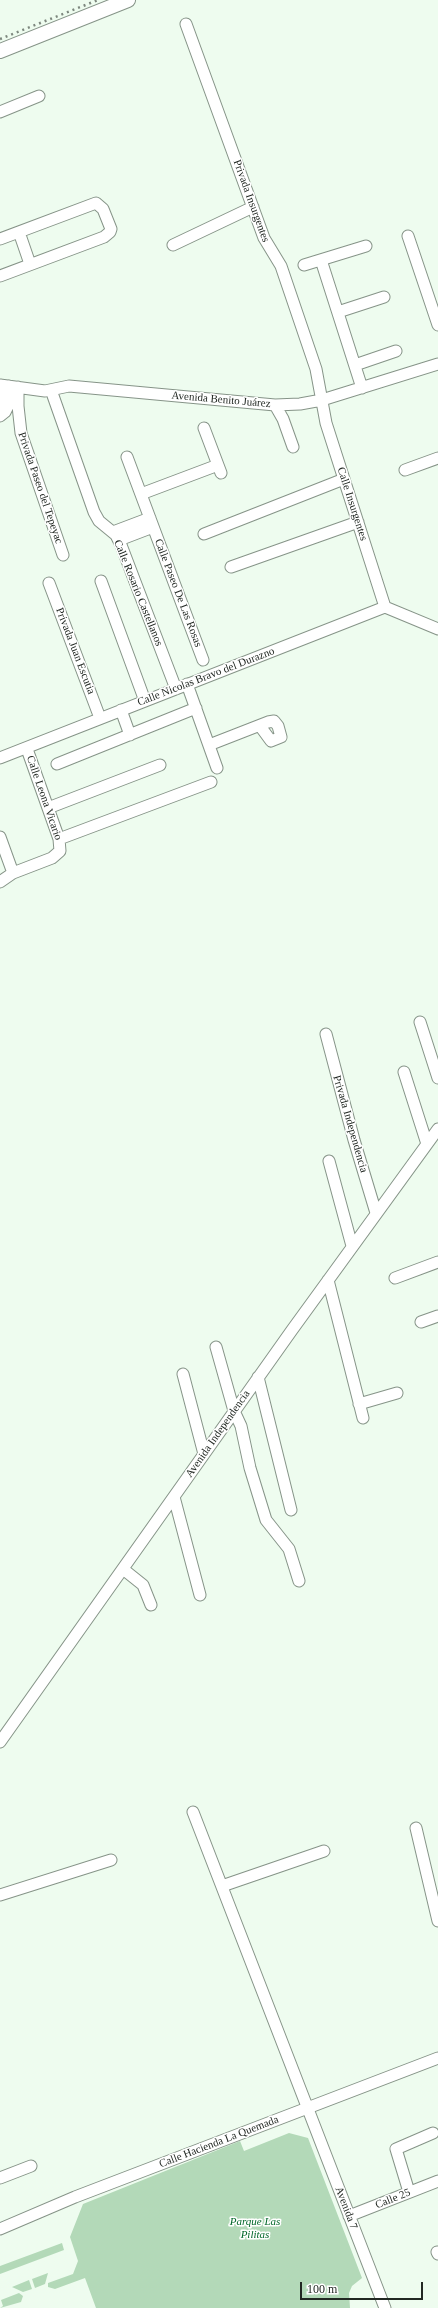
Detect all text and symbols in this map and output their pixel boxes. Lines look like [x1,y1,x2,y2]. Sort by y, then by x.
street label: Privada Insurgentes [230,158,272,244]
street label: Avenida Benito Juárez [171,389,271,411]
street label: Privada Paseo del Tepeyac [15,430,65,546]
street label: Calle Insurgentes [334,466,370,542]
street label: Calle Paseo De Las Rosas [151,537,205,649]
street label: Calle Rosario Castellanos [111,538,165,648]
street label: Privada Juan Escutia [52,606,98,696]
street label: Calle Nicolas Bravo del Durazno [135,645,277,709]
street label: Calle Leona Vicario [23,754,65,842]
street label: Privada Independencia [330,1074,370,1174]
street label: Avenida Independencia [183,1388,253,1480]
street label: Calle Hacienda La Quemada [157,2113,281,2171]
street label: Avenida 7 [332,2185,360,2231]
street label: Calle 25 [373,2186,413,2212]
park label: Parque Las Pilitas [230,2215,280,2241]
scale bar [302,2274,425,2300]
text: 100 m [307,2282,337,2296]

